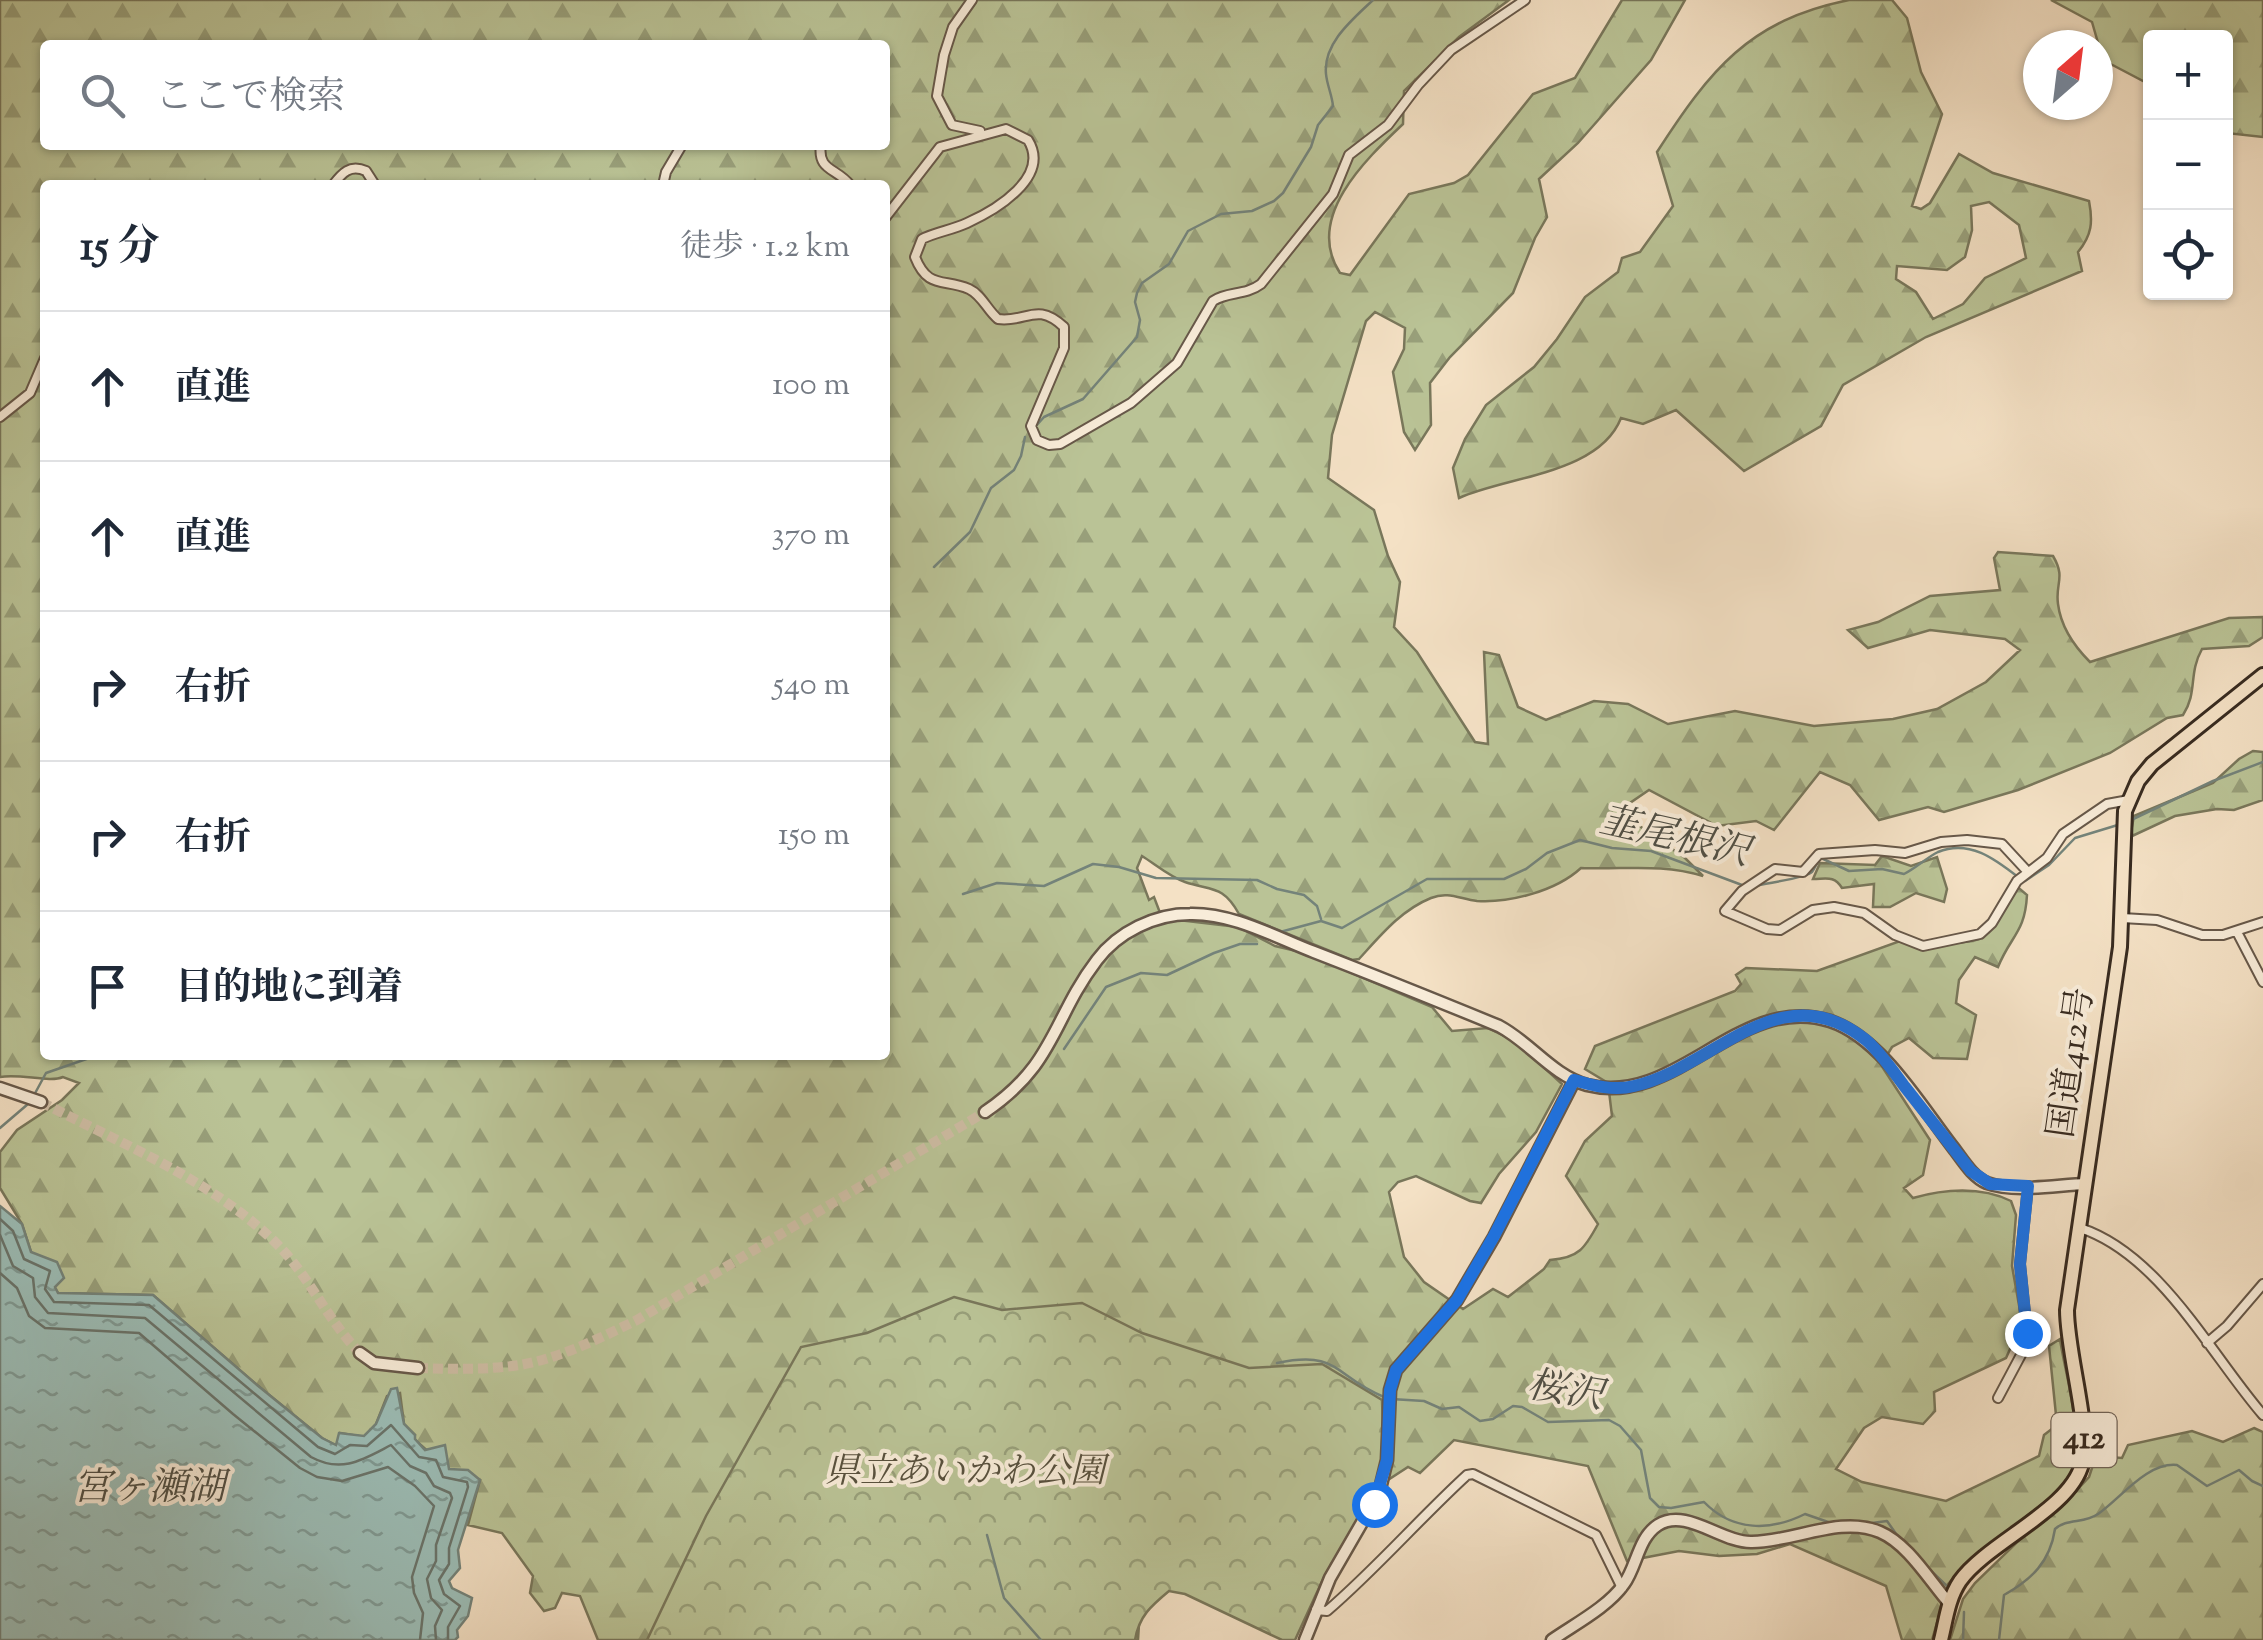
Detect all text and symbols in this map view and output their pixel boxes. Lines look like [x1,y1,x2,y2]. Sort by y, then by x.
north arrow [2023,30,2113,120]
map controls [2143,30,2233,300]
button: + [2143,30,2233,120]
search box [40,40,890,150]
icon: search [75,68,130,123]
text: ここで検索 [155,72,345,126]
button: − [2143,120,2233,210]
button: locate [2143,210,2233,300]
text: 15 分 [80,219,160,279]
text: 徒歩 · 1.2 km [680,225,850,271]
icon: ahead [80,359,135,414]
text: 直進 [175,363,251,417]
text: 100 m [772,363,850,409]
icon: ahead [80,509,135,564]
text: 直進 [175,513,251,567]
text: 370 m [771,513,850,559]
icon: right [80,659,135,714]
text: 右折 [175,663,251,717]
text: 540 m [773,663,850,709]
water label: 韮尾根沢 [1594,796,1758,883]
icon: right [80,809,135,864]
text: 右折 [175,813,251,867]
text: 150 m [778,813,850,859]
icon: arrive [80,959,135,1014]
text: 目的地に到着 [175,963,403,1017]
street label: 国道412号 [2037,985,2109,1141]
route end [2005,1311,2051,1357]
water label: 桜沢 [1523,1360,1611,1426]
road number: 412 [2052,1413,2116,1467]
park label: 県立あいかわ公園 [825,1448,1110,1499]
water label: 宮ヶ瀬湖 [73,1463,231,1517]
route start [1352,1482,1398,1528]

